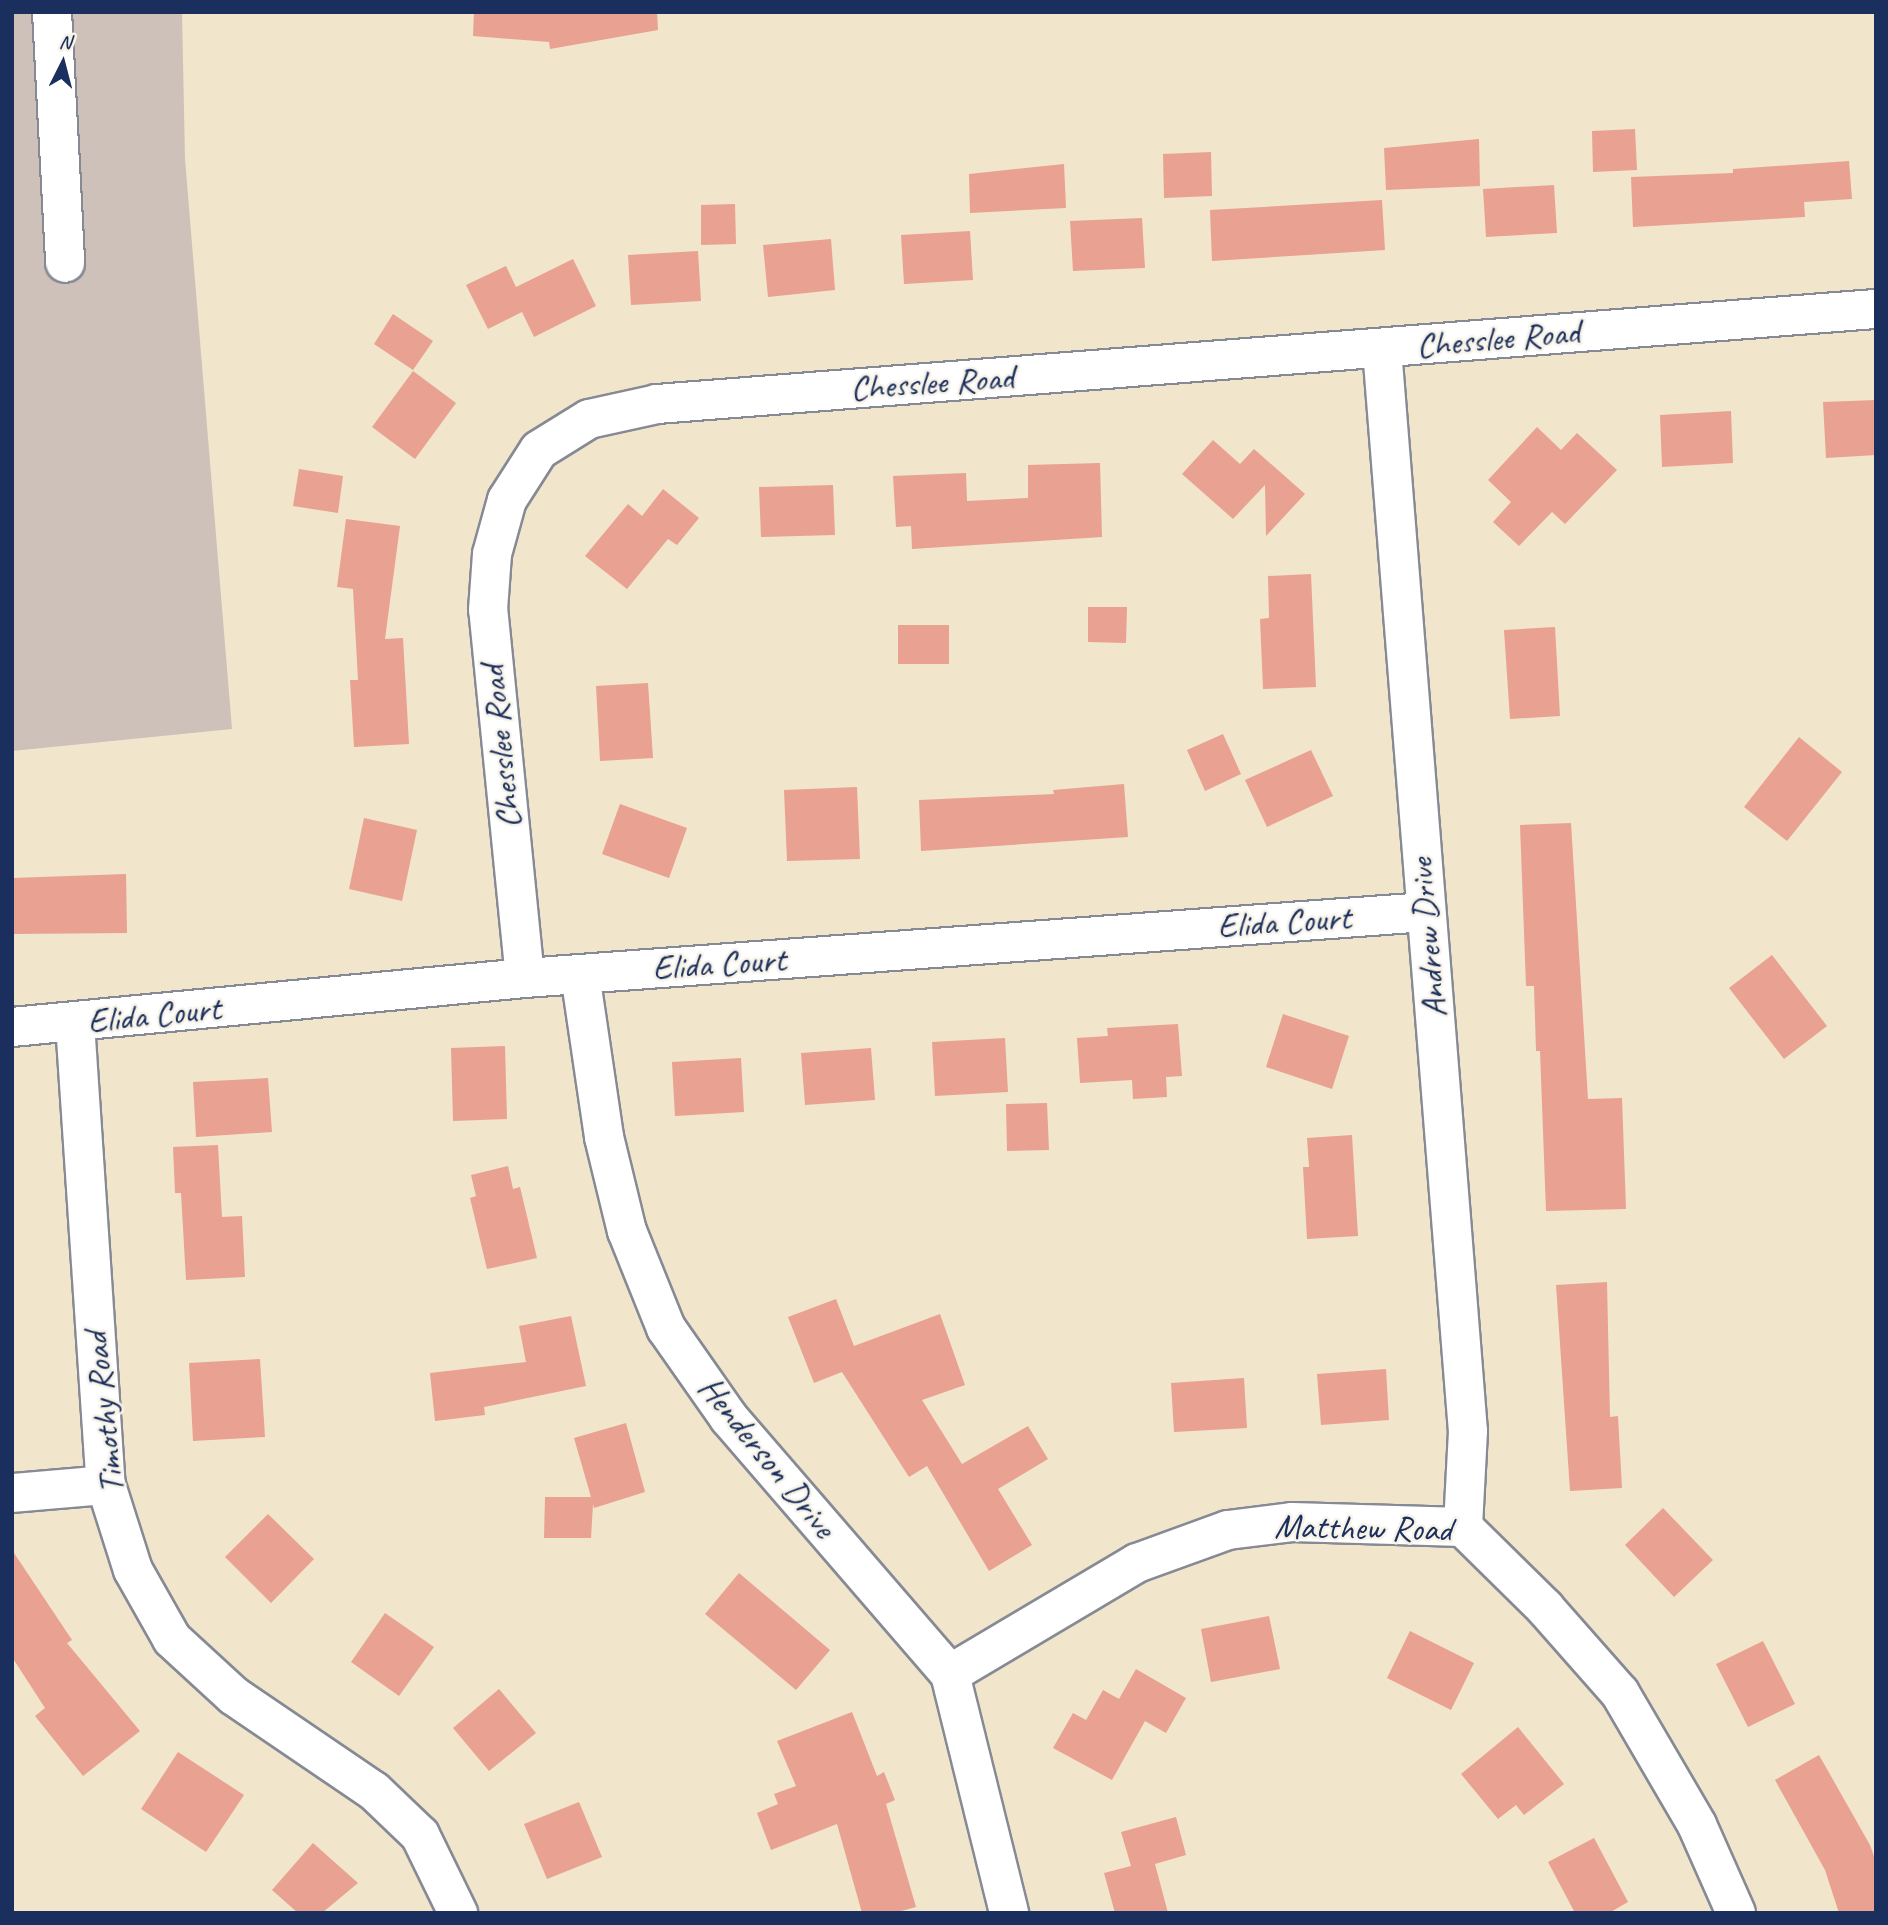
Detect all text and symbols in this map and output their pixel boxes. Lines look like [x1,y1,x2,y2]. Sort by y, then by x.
north arrow [28,28,98,98]
text: N [58,30,72,55]
street label: Chesslee Road [1415,311,1581,367]
street label: Chesslee Road [849,356,1015,410]
street label: Chesslee Road [472,663,530,831]
street label: Andrew Drive [1400,856,1456,1020]
street label: Elida Court [1216,896,1352,948]
street label: Elida Court [651,938,787,990]
street label: Elida Court [86,987,222,1043]
street label: Timothy Road [75,1331,133,1495]
street label: Henderson Drive [689,1368,845,1546]
street label: Matthew Road [1275,1505,1451,1551]

